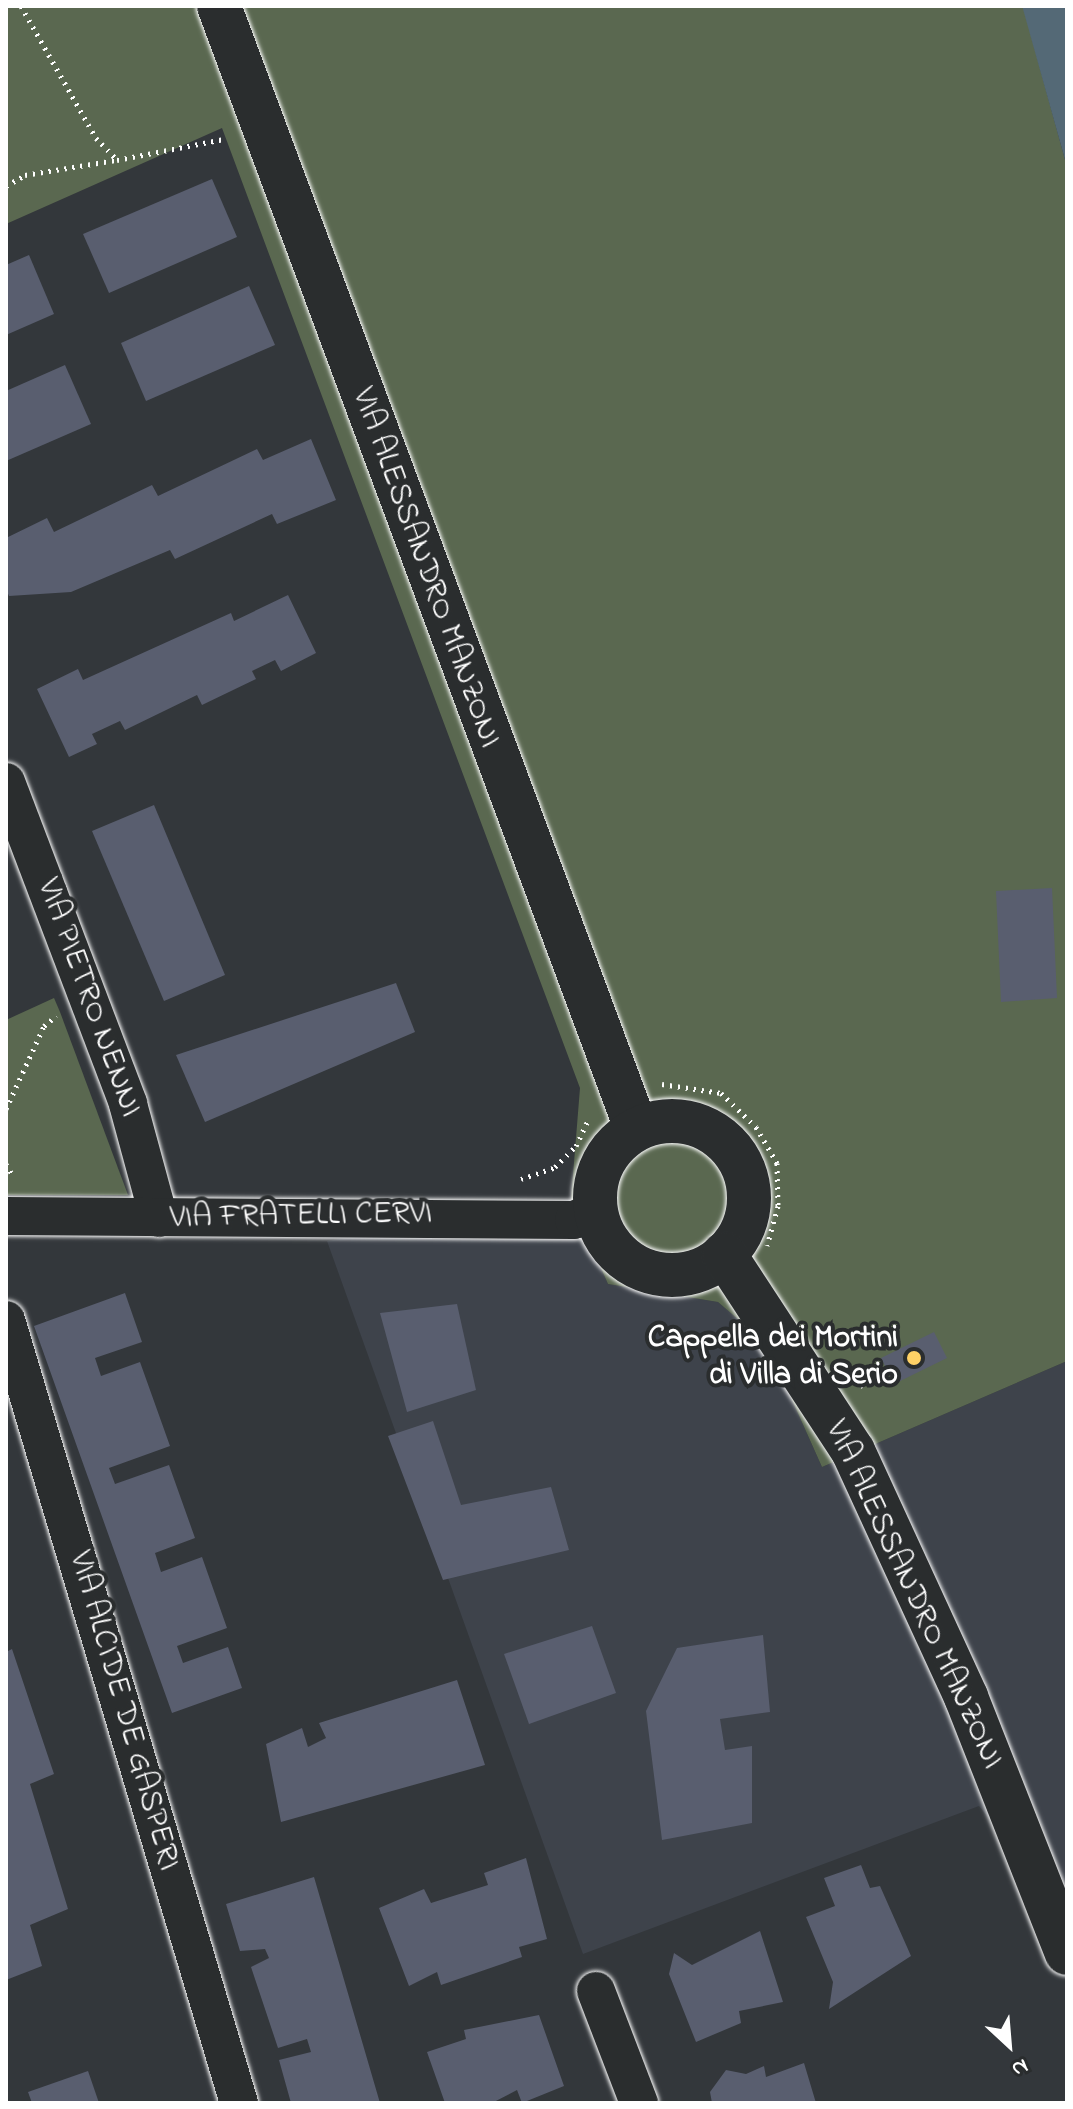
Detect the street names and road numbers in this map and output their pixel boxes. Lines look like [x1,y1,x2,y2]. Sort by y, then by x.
street label: VIA ALESSANDRO MANZONI [342,383,508,753]
street label: VIA PIETRO NENNI [27,874,149,1122]
street label: VIA FRATELLI CERVI [169,1196,433,1238]
street label: VIA ALESSANDRO MANZONI [815,1415,1011,1775]
street label: VIA ALCIDE DE GASPERI [59,1547,187,1875]

